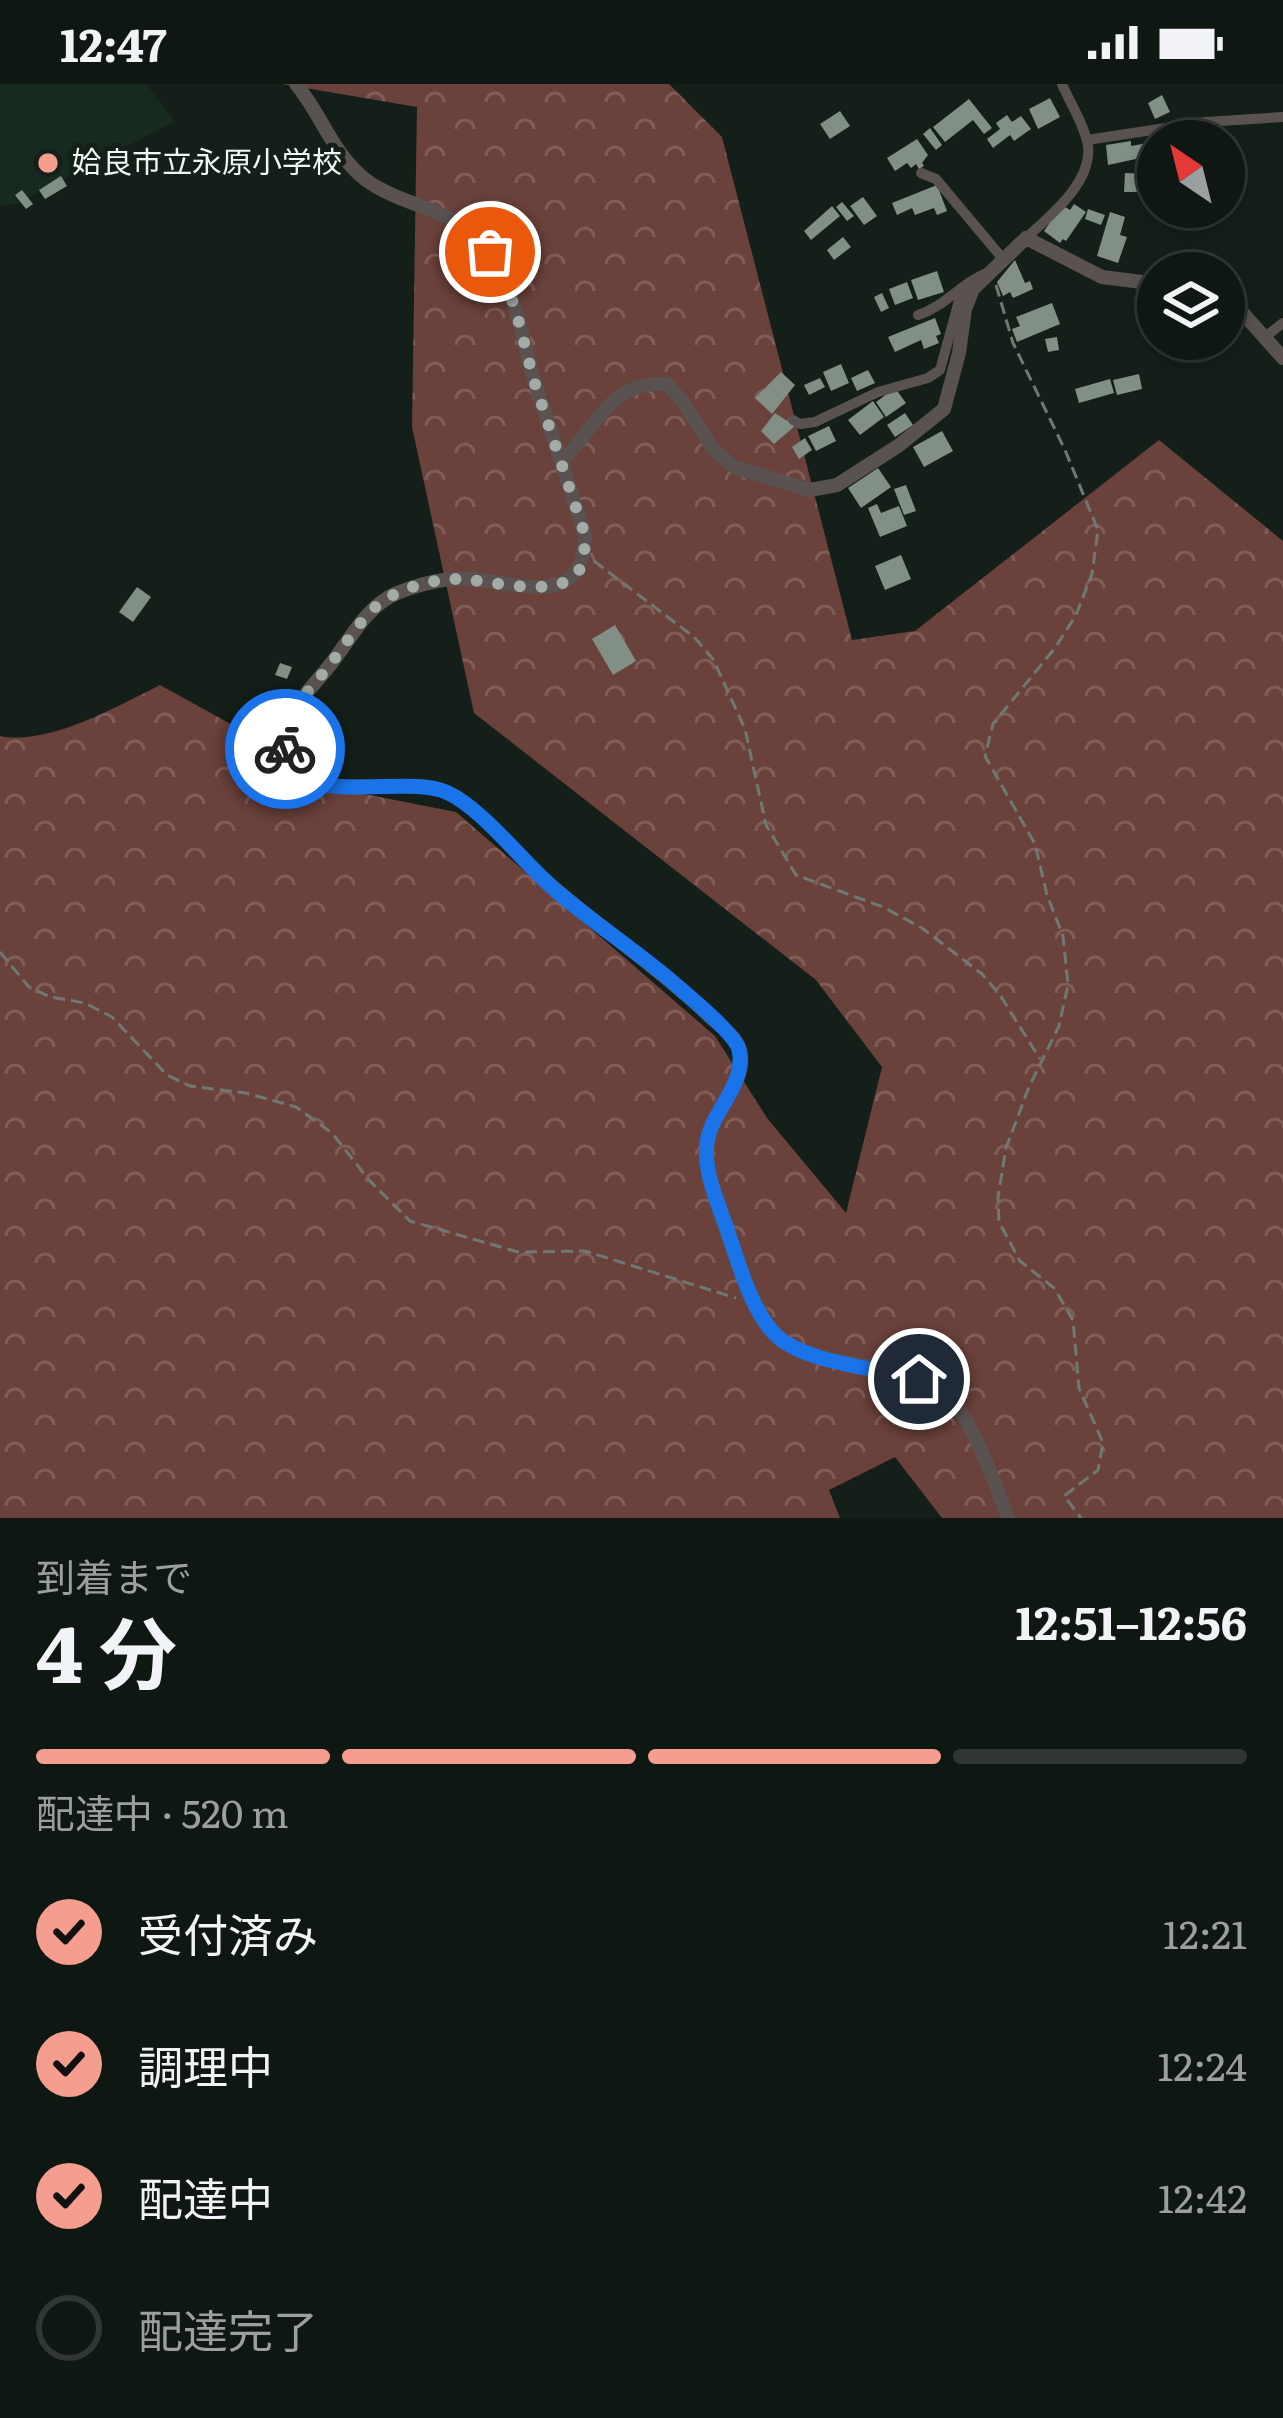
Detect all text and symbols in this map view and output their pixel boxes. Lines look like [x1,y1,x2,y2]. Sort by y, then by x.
text: 12:47 [60,9,167,76]
north arrow [1137,120,1245,228]
map controls [1137,120,1245,360]
place label: 姶良市立永原小学校 [72,138,342,182]
marker: 姶良市立永原小学校 [35,150,61,176]
pin [439,201,541,303]
icon: bag [457,219,523,285]
button: layers [1137,252,1245,360]
courier [225,689,345,809]
icon: bike [252,716,318,782]
pin [868,1328,970,1430]
icon: home [886,1346,952,1412]
text: 到着まで [36,1546,192,1604]
text: 12:51–12:56 [1015,1587,1247,1654]
text: 4 分 [36,1591,177,1707]
text: 配達中 · 520 m [36,1782,289,1840]
icon: check [36,1899,102,1965]
text: 受付済み [138,1899,318,1966]
text: 12:21 [1163,1903,1247,1961]
icon: check [36,2031,102,2097]
text: 調理中 [138,2031,273,2098]
text: 12:24 [1157,2035,1247,2093]
icon: check [36,2163,102,2229]
text: 配達中 [138,2163,273,2230]
text: 12:42 [1158,2167,1247,2225]
text: 配達完了 [138,2295,318,2362]

